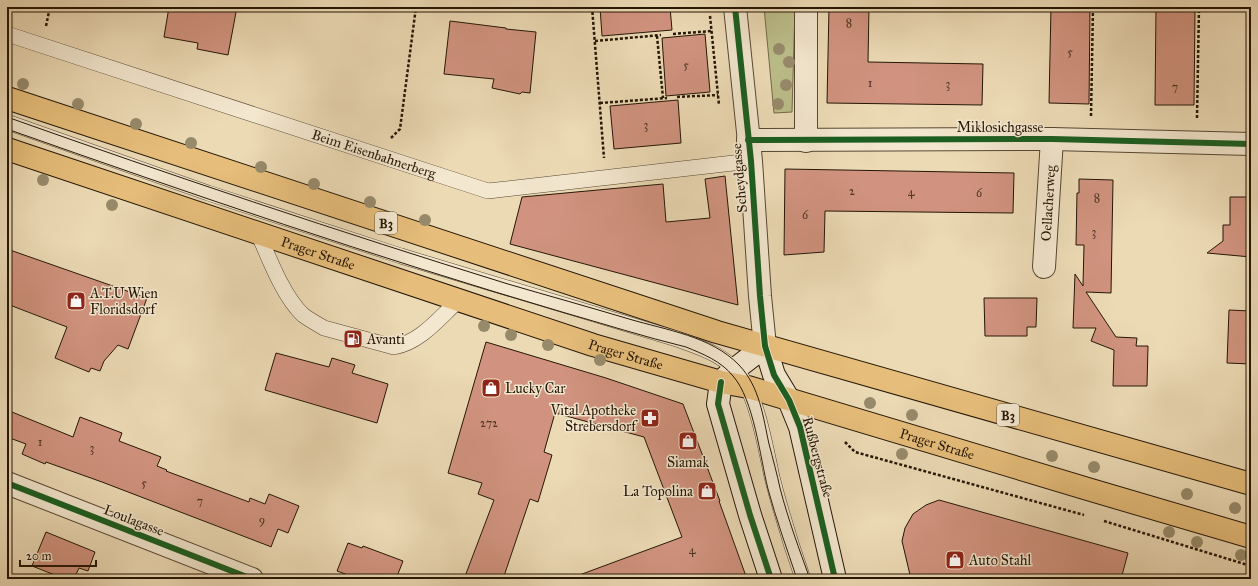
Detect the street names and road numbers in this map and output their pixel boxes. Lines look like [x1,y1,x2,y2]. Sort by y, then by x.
street label: Miklosichgasse [957,119,1044,136]
street label: Beim Eisenbahnerberg [309,126,439,183]
street label: Scheydgasse [728,142,751,213]
street label: Oellacherweg [1038,164,1059,242]
road number: B3 [375,212,397,234]
street label: Prager Straße [279,233,357,274]
street label: Prager Straße [586,336,665,374]
road number: B3 [997,404,1019,426]
street label: Rußbergstraße [799,415,837,500]
street label: Prager Straße [898,425,976,464]
street label: Loulagasse [101,501,166,540]

